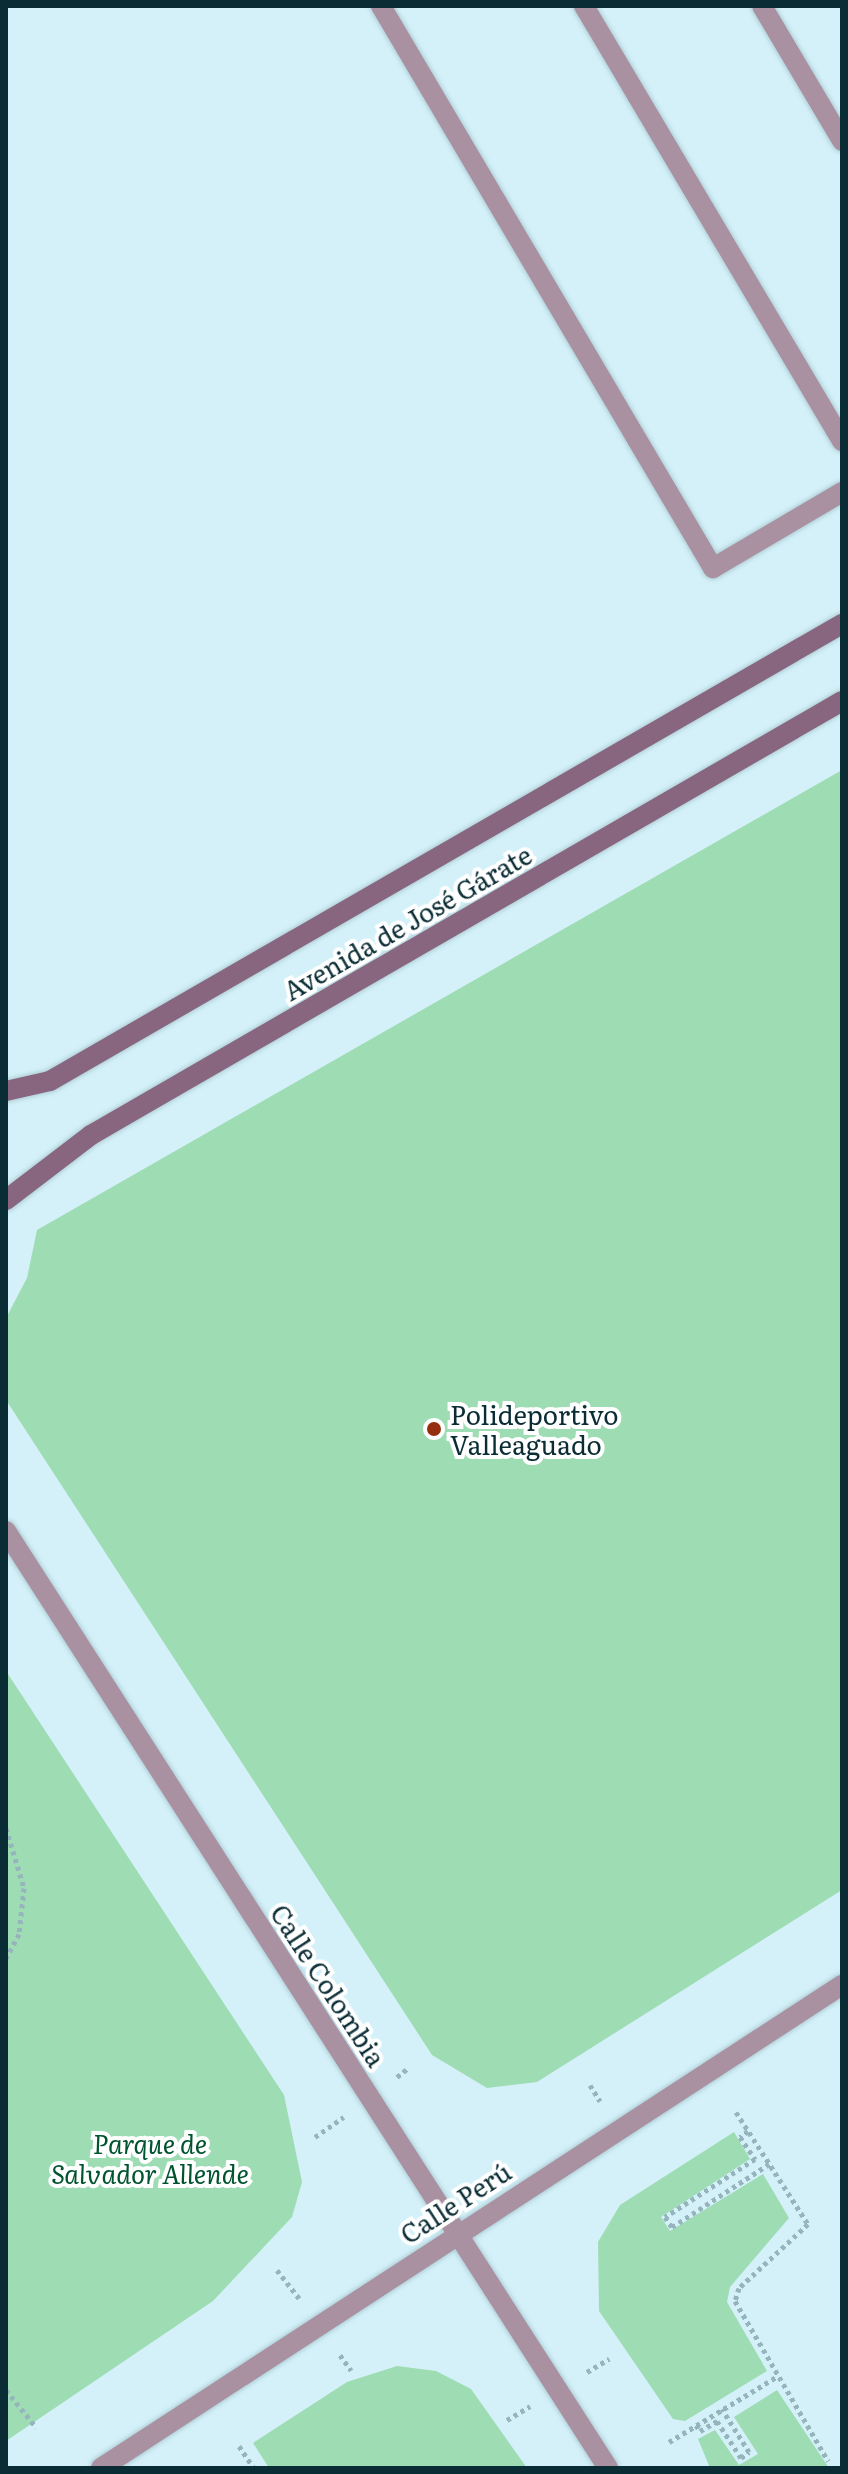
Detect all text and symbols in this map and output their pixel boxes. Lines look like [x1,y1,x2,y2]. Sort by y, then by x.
street label: Avenida de José Gárate [277,838,537,1006]
place label: Polideportivo Valleaguado [450,1398,618,1460]
marker: Polideportivo Valleaguado [425,1420,443,1438]
street label: Calle Colombia [265,1898,393,2072]
park label: Parque de Salvador Allende [51,2127,249,2188]
street label: Calle Perú [394,2155,516,2249]

